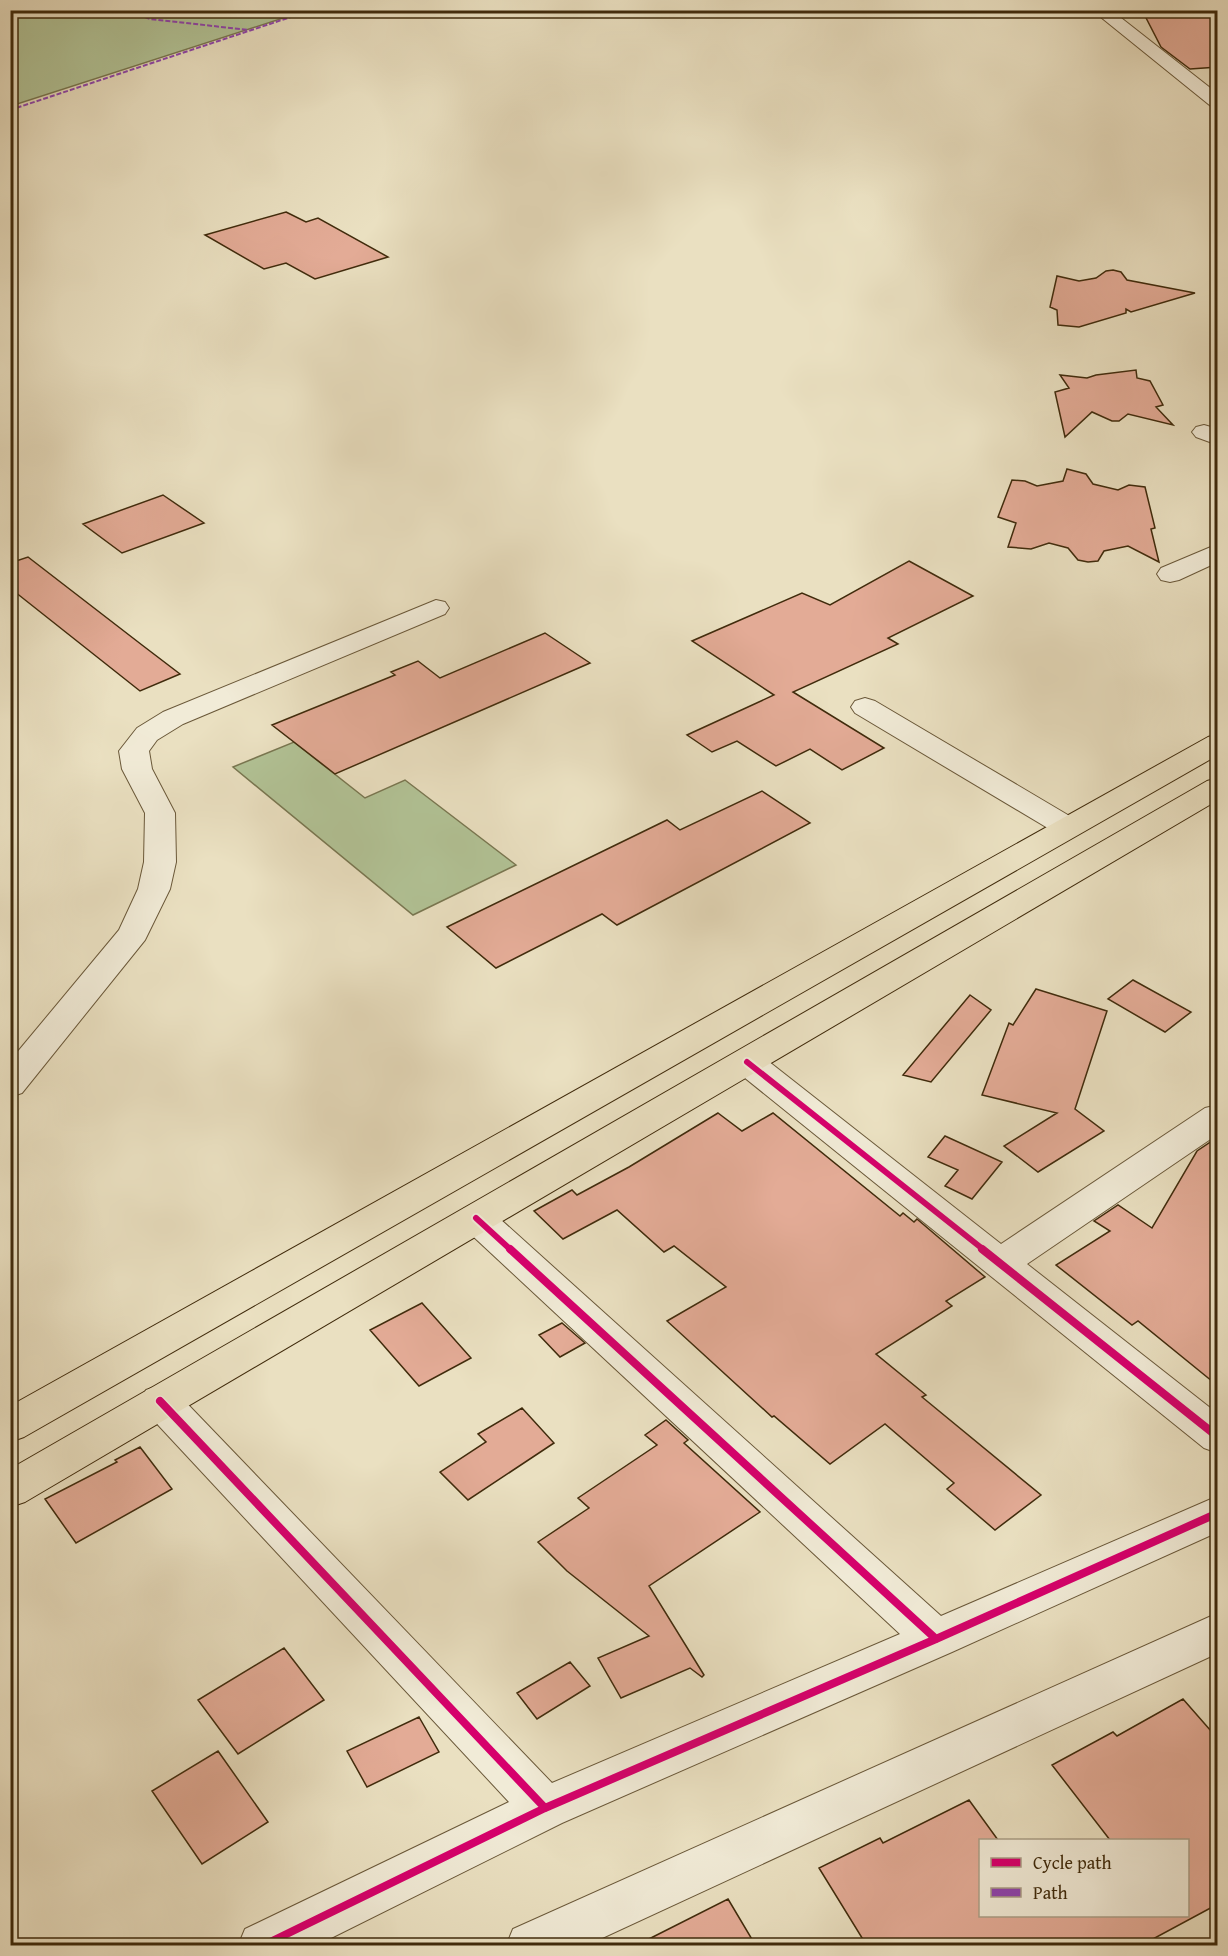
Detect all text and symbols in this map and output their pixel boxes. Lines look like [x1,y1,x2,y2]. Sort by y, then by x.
legend [979,1839,1189,1917]
text: Cycle path [1033,1849,1112,1876]
text: Path [1033,1879,1068,1906]

